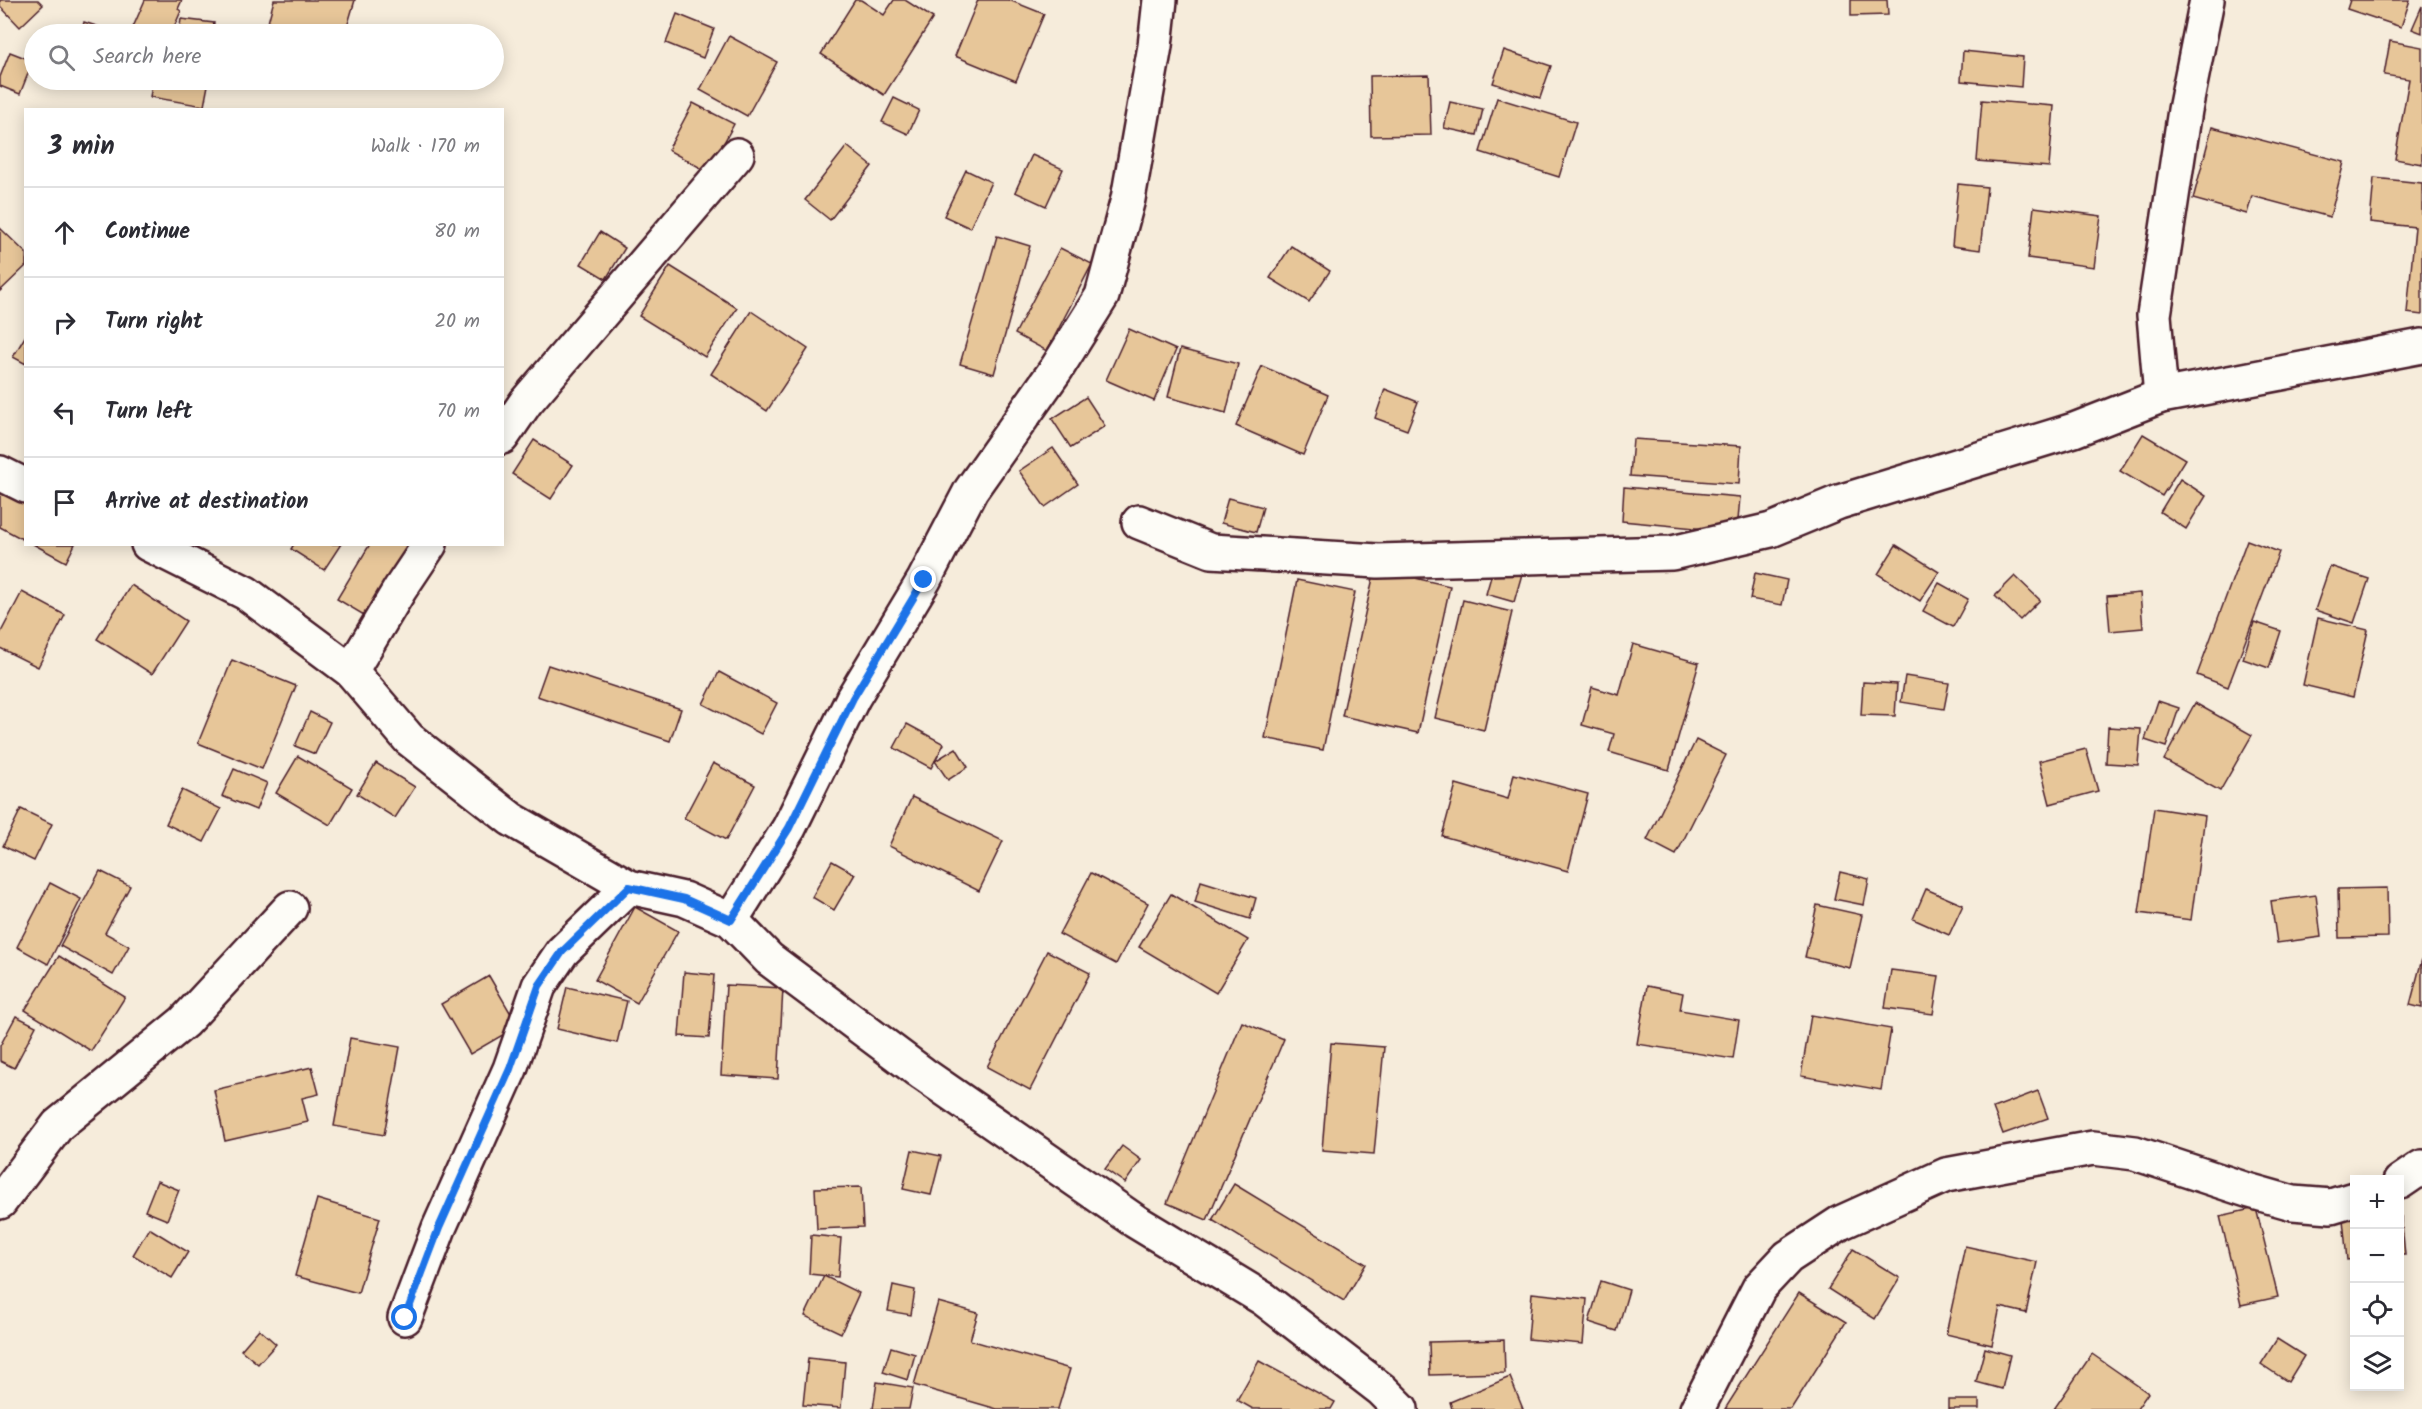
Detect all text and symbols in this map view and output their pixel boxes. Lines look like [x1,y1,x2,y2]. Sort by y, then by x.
search box [24,24,504,90]
text: Search here [93,40,201,75]
icon: search [45,41,78,74]
text: 3 min [48,126,115,168]
text: Walk · 170 m [370,131,480,163]
text: Continue [105,215,190,250]
icon: ahead [48,216,81,249]
text: 80 m [434,216,480,248]
text: Turn right [105,305,203,340]
icon: right [48,306,81,339]
text: 20 m [434,306,480,338]
text: Turn left [105,395,192,430]
icon: left [48,396,81,429]
text: 70 m [437,396,480,428]
text: Arrive at destination [105,485,308,520]
icon: arrive [48,486,81,519]
route end [910,566,936,592]
map controls [2350,1175,2404,1391]
button: + [2350,1175,2404,1229]
button: − [2350,1229,2404,1283]
button: locate [2350,1283,2404,1337]
route start [391,1304,417,1330]
button: layers [2350,1337,2404,1391]

